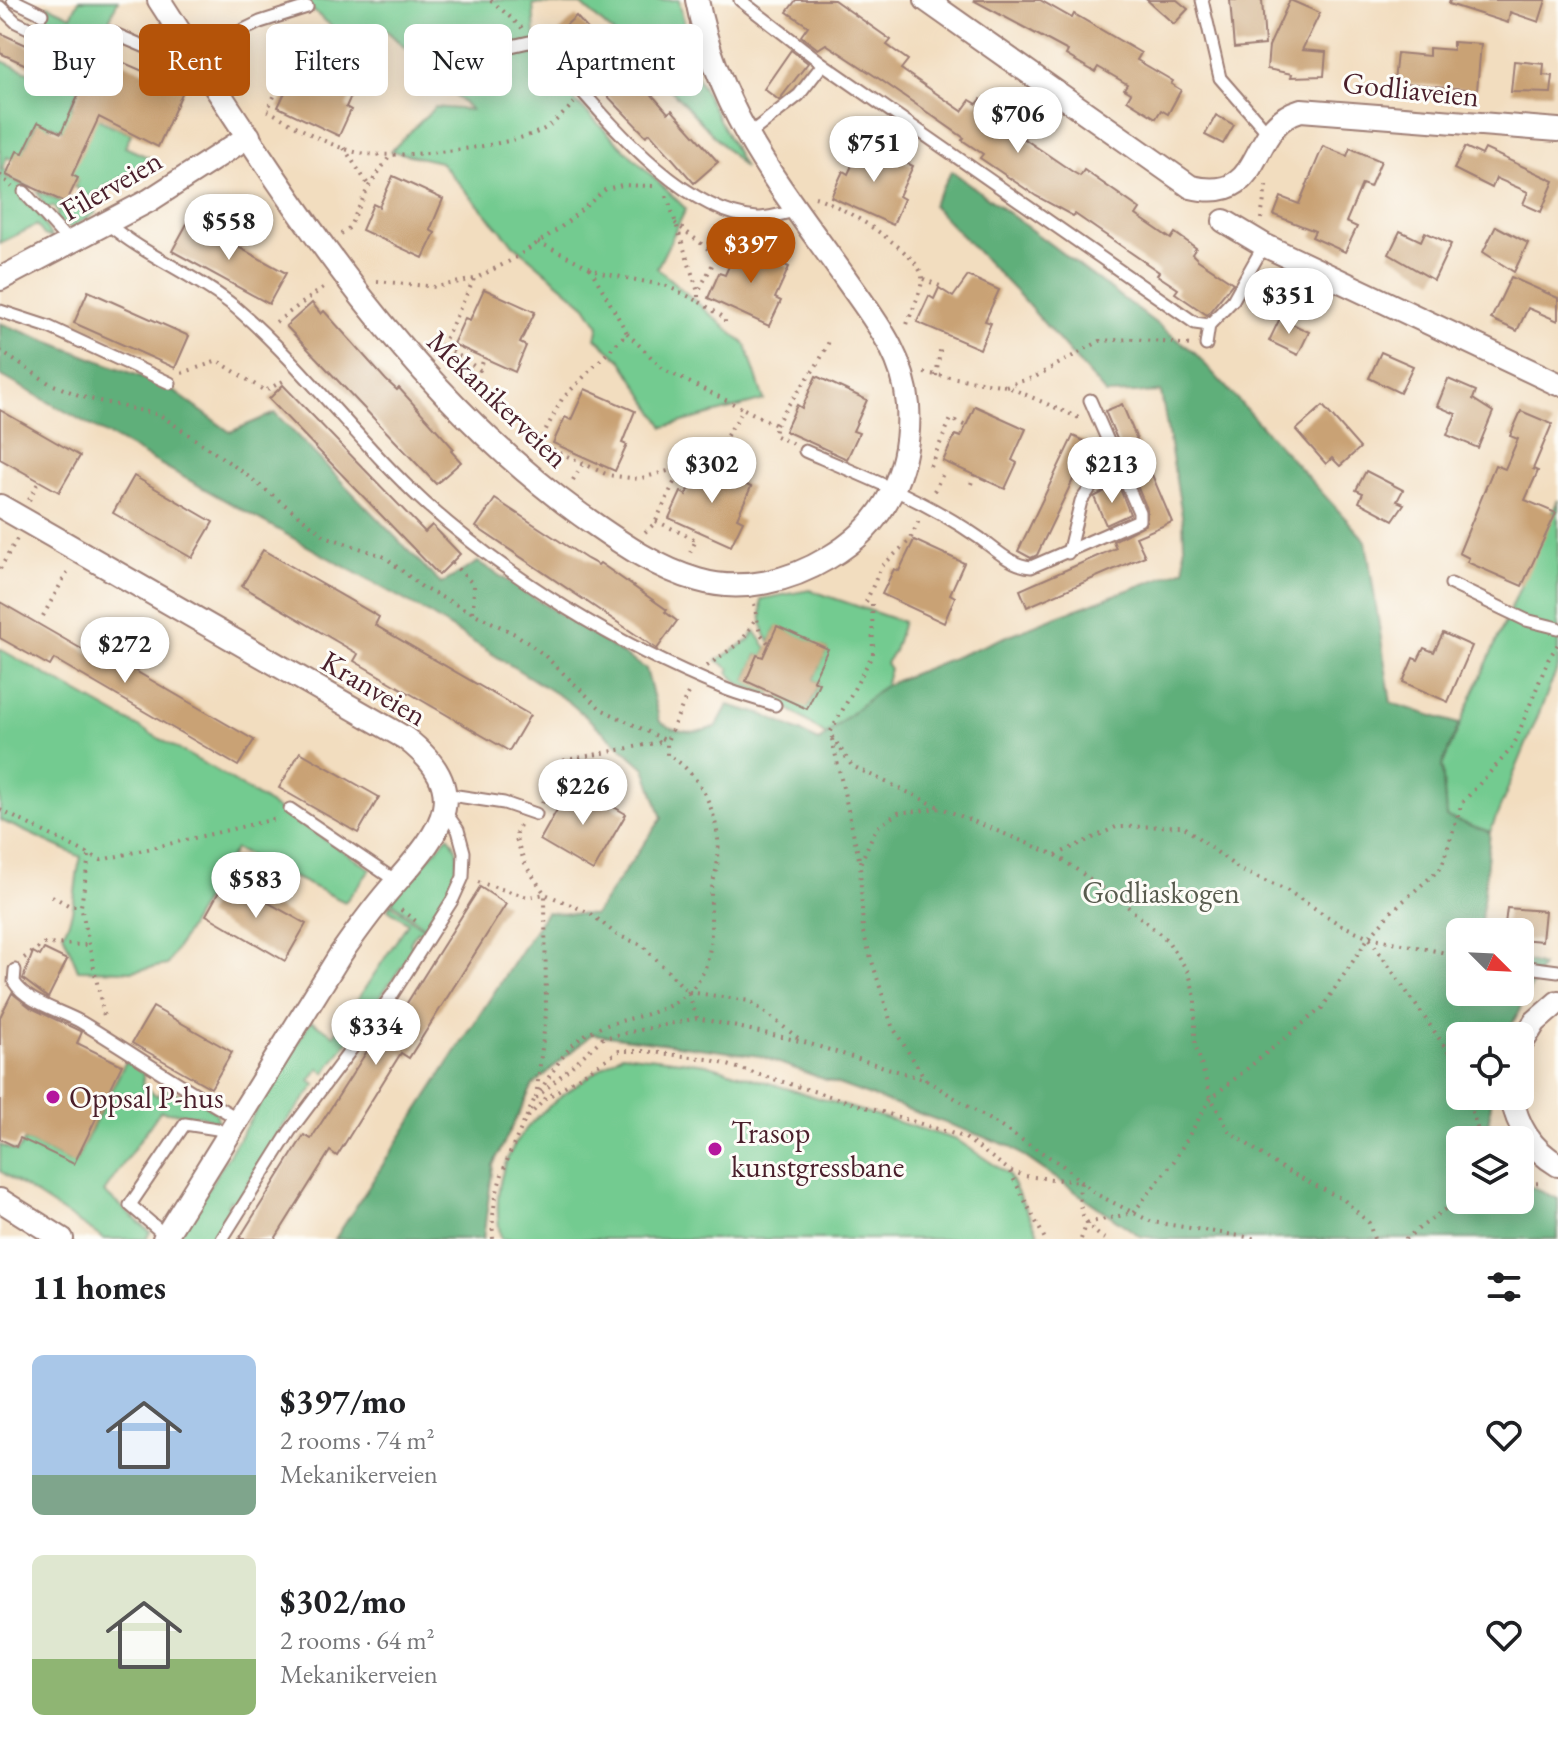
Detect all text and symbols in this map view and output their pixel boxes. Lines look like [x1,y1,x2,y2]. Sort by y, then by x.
chip: Buy [24,24,123,96]
chip: Rent [139,24,250,96]
chip: Filters [266,24,388,96]
chip: New [404,24,512,96]
chip: Apartment [528,24,703,96]
street label: Godliaveien [1341,62,1481,116]
pin: $706 [971,87,1065,155]
text: $706 [991,96,1045,130]
pin: $751 [827,116,921,184]
text: $751 [847,125,901,159]
street label: Filerveien [53,140,169,230]
pin: $558 [182,194,276,262]
text: $558 [202,203,256,237]
pin: $397 [704,217,798,285]
text: $397 [724,226,778,260]
pin: $351 [1242,268,1336,336]
text: $351 [1262,277,1316,311]
street label: Mekanikerveien [419,322,577,476]
pin: $302 [665,437,759,505]
pin: $213 [1065,437,1159,505]
text: $302 [685,446,739,480]
text: $213 [1085,446,1139,480]
pin: $272 [78,617,172,685]
text: $272 [98,626,152,660]
street label: Kranveien [314,641,434,735]
pin: $226 [536,759,630,827]
text: $226 [556,768,610,802]
pin: $583 [209,852,303,920]
text: $583 [229,861,283,895]
park label: Godliaskogen [1082,873,1240,912]
north arrow [1446,918,1534,1006]
map controls [1446,918,1534,1214]
pin: $334 [329,999,423,1067]
text: $334 [349,1008,403,1042]
button: locate [1446,1022,1534,1110]
place label: Oppsal P-hus [69,1078,224,1117]
marker: Oppsal P-hus [44,1088,62,1106]
place label: Trasop kunstgressbane [731,1113,904,1186]
button: layers [1446,1126,1534,1214]
marker: Trasop kunstgressbane [706,1140,724,1158]
text: 11 homes [32,1265,166,1309]
icon: filters [1482,1265,1526,1309]
text: $397/mo [280,1379,406,1423]
icon: home [96,1387,192,1483]
icon: heart [1482,1413,1526,1457]
text: 2 rooms · 74 m² [280,1423,435,1457]
text: Mekanikerveien [280,1457,438,1491]
text: $302/mo [280,1579,406,1623]
icon: home [96,1587,192,1683]
icon: heart [1482,1613,1526,1657]
text: 2 rooms · 64 m² [280,1623,435,1657]
text: Mekanikerveien [280,1657,438,1691]

